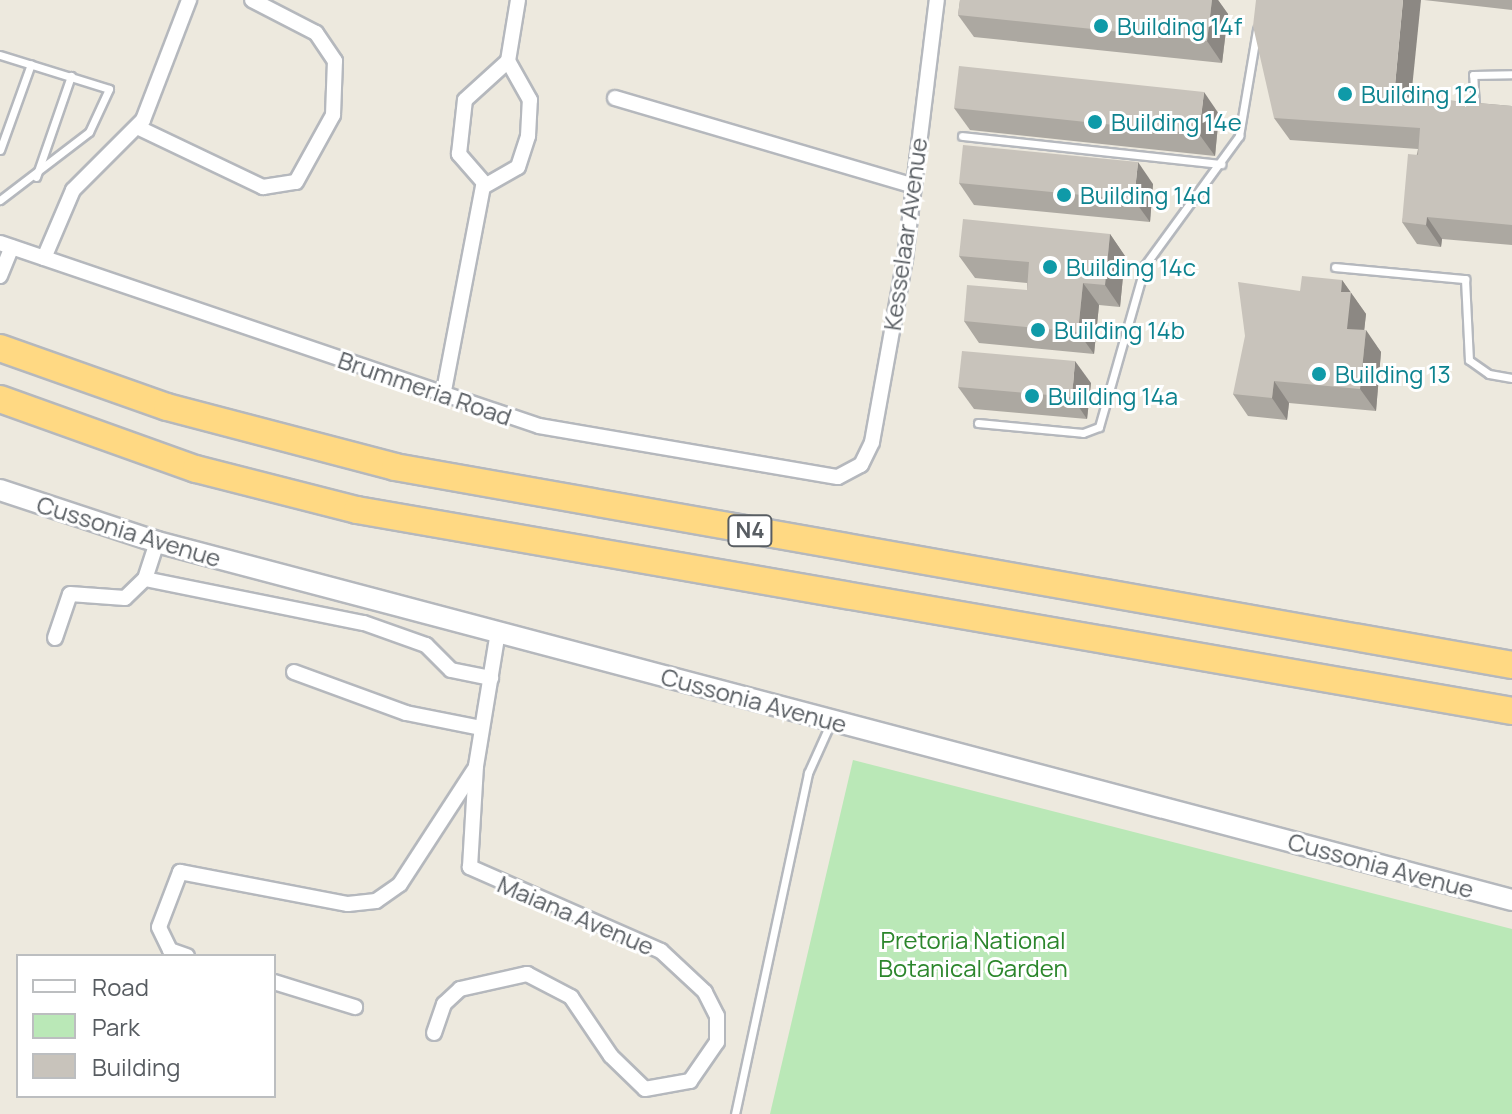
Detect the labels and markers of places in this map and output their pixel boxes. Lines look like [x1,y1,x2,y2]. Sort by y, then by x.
place label: Building 14f [1117,12,1242,40]
marker: Building 14f [1092,17,1110,35]
place label: Building 12 [1361,80,1477,108]
marker: Building 12 [1336,85,1354,103]
place label: Building 14e [1111,108,1242,136]
marker: Building 14e [1086,113,1104,131]
place label: Building 14d [1080,181,1211,209]
marker: Building 14d [1055,186,1073,204]
place label: Building 14c [1066,253,1196,281]
marker: Building 14c [1041,258,1059,276]
place label: Building 14b [1054,316,1185,344]
marker: Building 14b [1029,321,1047,339]
place label: Building 13 [1335,360,1451,388]
marker: Building 13 [1310,365,1328,383]
place label: Building 14a [1048,382,1178,410]
marker: Building 14a [1023,387,1041,405]

